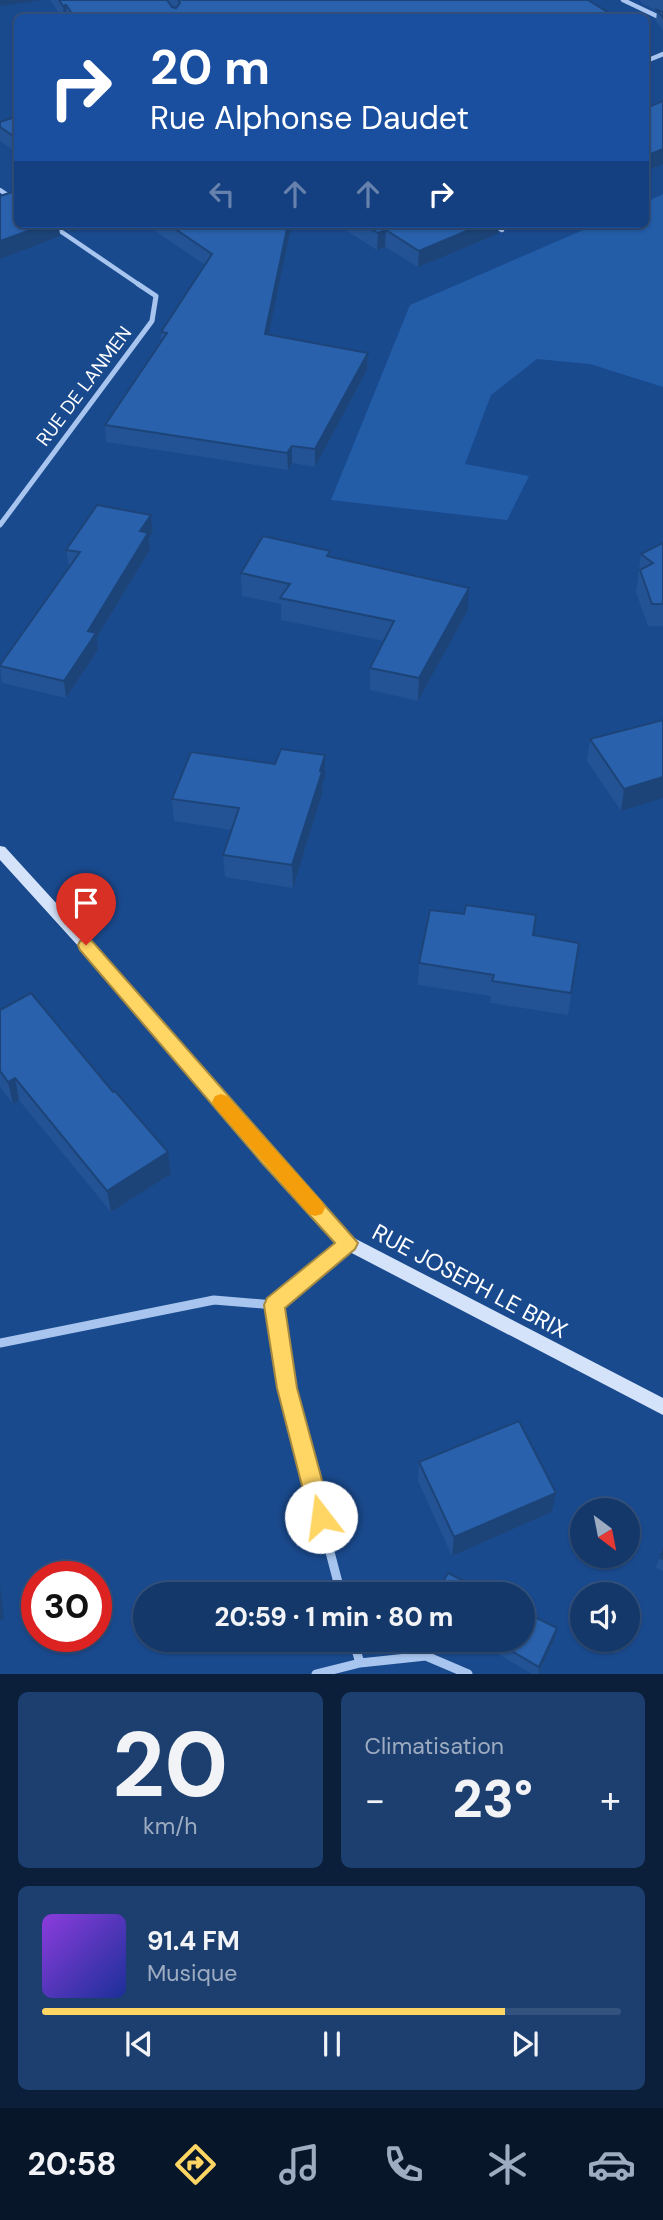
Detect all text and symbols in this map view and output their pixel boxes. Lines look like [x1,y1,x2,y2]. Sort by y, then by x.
text: 20 m [150,35,270,99]
icon: right [35,42,126,133]
text: Rue Alphonse Daudet [150,97,469,139]
icon: left [203,175,241,213]
icon: ahead [276,175,314,213]
icon: ahead [349,175,387,213]
icon: right [422,175,460,213]
street label: RUE DE LANMEN [31,321,137,451]
pin [56,873,116,945]
icon: arrive [67,884,105,922]
street label: RUE JOSEPH LE BRIX [367,1217,573,1345]
position arrow [284,1480,358,1554]
north arrow [570,1498,640,1568]
map controls [570,1498,640,1652]
speed limit sign: 30 [21,1561,112,1652]
button: sound [570,1582,640,1652]
text: 20:59 · 1 min · 80 m [215,1600,453,1634]
text: 20 [112,1706,228,1824]
text: Climatisation [365,1731,504,1761]
text: 23° [453,1765,533,1833]
text: − [365,1775,385,1825]
text: + [600,1775,621,1825]
text: km/h [143,1811,197,1841]
text: 91.4 FM [147,1924,240,1958]
text: Musique [147,1958,237,1988]
icon: previous [120,2025,158,2063]
icon: pause [313,2025,351,2063]
icon: next [506,2025,544,2063]
icon: directions [171,2140,220,2189]
icon: music [275,2140,324,2189]
icon: phone [379,2140,428,2189]
icon: climate [483,2140,532,2189]
icon: car [587,2140,636,2189]
text: 20:58 [27,2143,117,2185]

